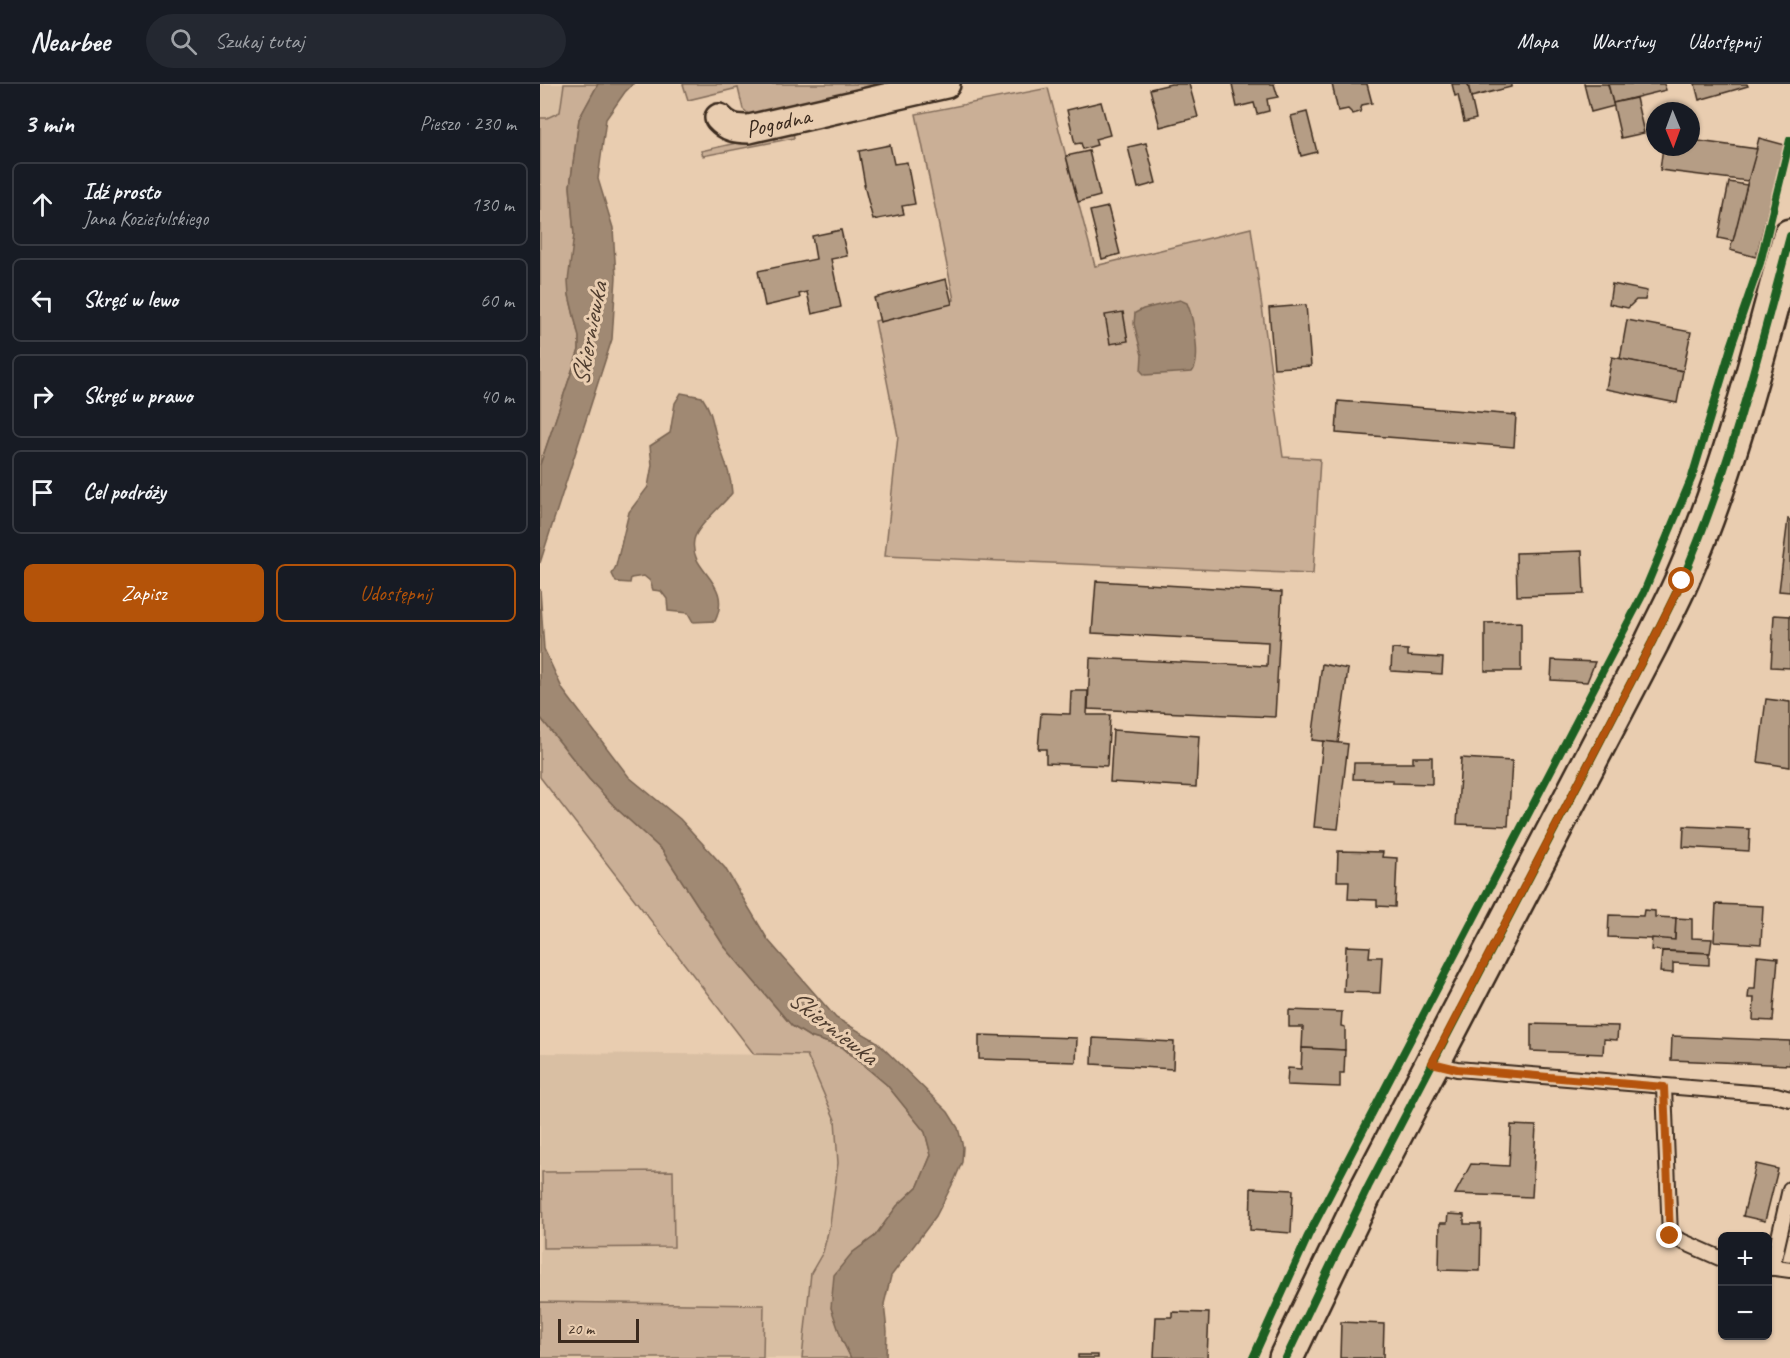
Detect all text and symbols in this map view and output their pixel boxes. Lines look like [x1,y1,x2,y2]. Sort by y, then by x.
search box [146,14,566,68]
text: Nearbee [30,24,110,59]
icon: search [167,25,200,58]
text: Szukaj tutaj [215,27,304,55]
text: Mapa [1517,28,1558,54]
text: Warstwy [1591,28,1655,54]
text: Udostępnij [1688,28,1760,54]
street label: Pogodna [743,100,816,144]
north arrow [1646,102,1700,156]
text: 3 min [24,107,74,140]
text: Pieszo · 230 m [420,111,516,136]
text: Idź prosto [83,178,160,206]
icon: ahead [26,188,59,221]
text: 130 m [471,192,514,217]
text: Jana Kozietulskiego [83,206,208,231]
water label: Skierniewka [563,277,616,388]
icon: left [26,284,59,317]
text: Skręć w lewo [83,286,178,314]
text: 60 m [480,288,514,313]
icon: right [26,380,59,413]
text: Skręć w prawo [83,382,192,410]
text: 40 m [480,384,514,409]
icon: arrive [26,476,59,509]
text: Cel podróży [83,478,166,506]
button: Zapisz [24,564,264,622]
button: Udostępnij [276,564,516,622]
route start [1668,567,1694,593]
water label: Skierniewka [782,982,886,1074]
route end [1656,1222,1682,1248]
map controls [1718,1232,1772,1340]
button: + [1718,1232,1772,1286]
button: − [1718,1286,1772,1340]
scale bar [558,1316,639,1344]
text: 20 m [567,1319,594,1339]

